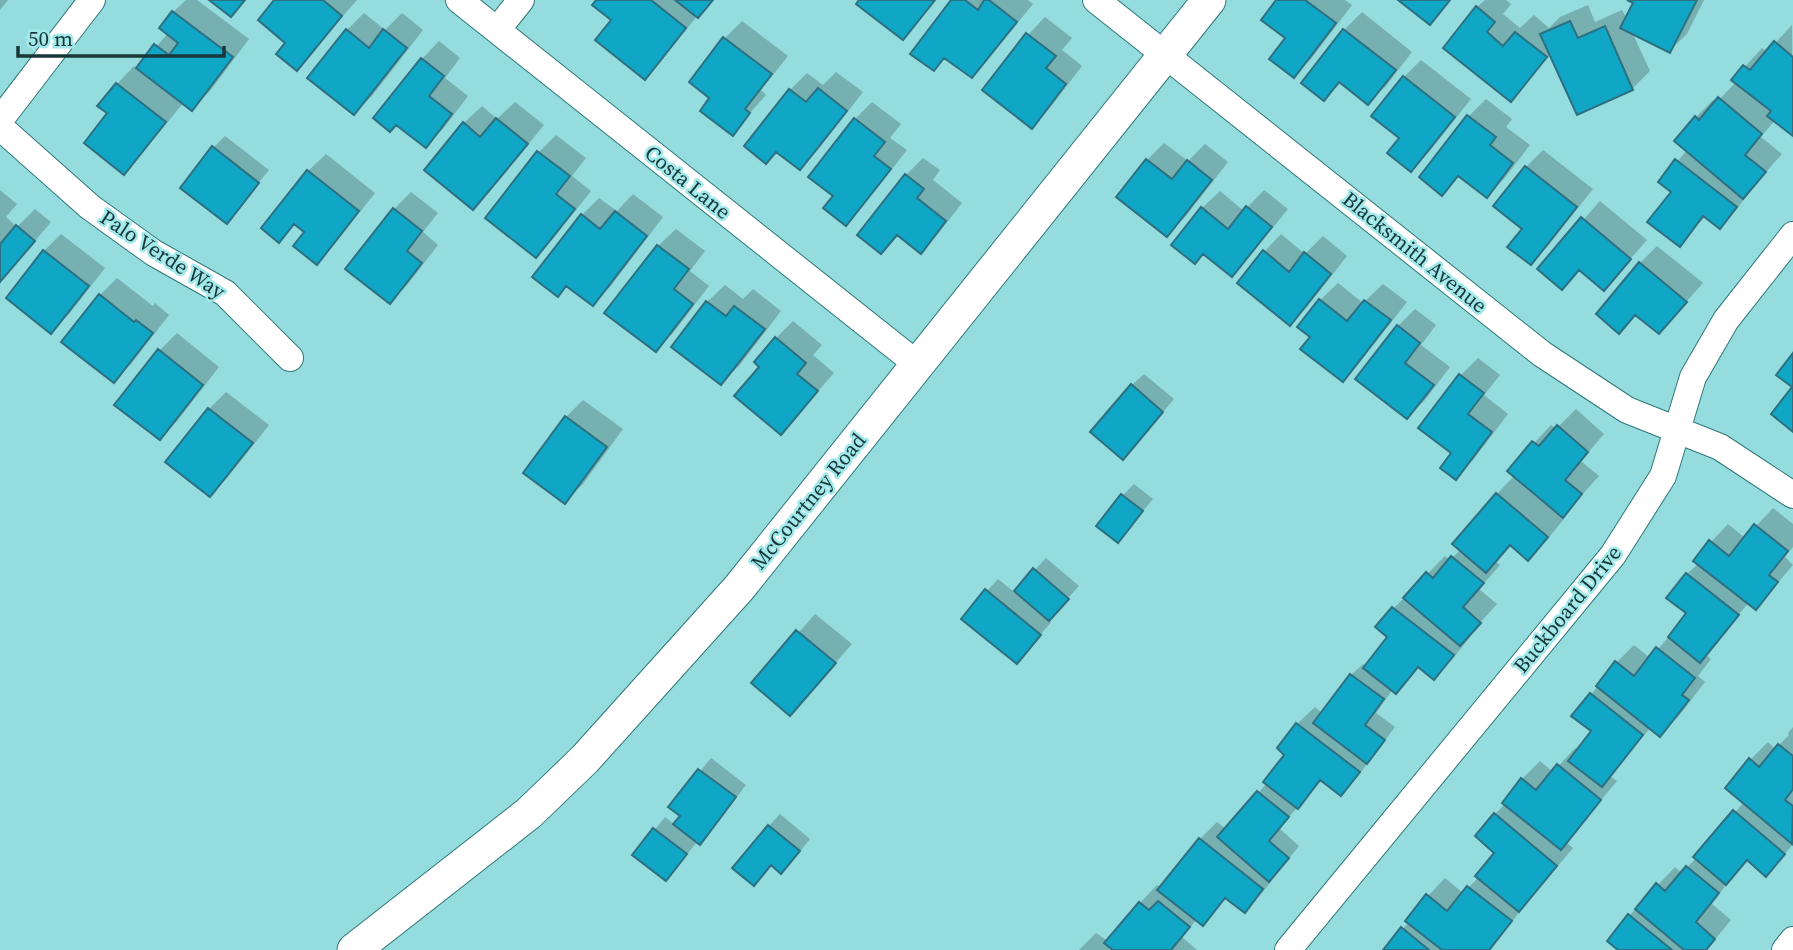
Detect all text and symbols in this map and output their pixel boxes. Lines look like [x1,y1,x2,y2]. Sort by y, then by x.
scale bar [18,14,224,58]
text: 50 m [28,24,73,53]
street label: Costa Lane [639,138,737,226]
street label: Blacksmith Avenue [1336,185,1494,319]
street label: Palo Verde Way [95,203,231,306]
street label: McCourtney Road [744,426,872,575]
street label: Buckboard Drive [1506,539,1628,679]

